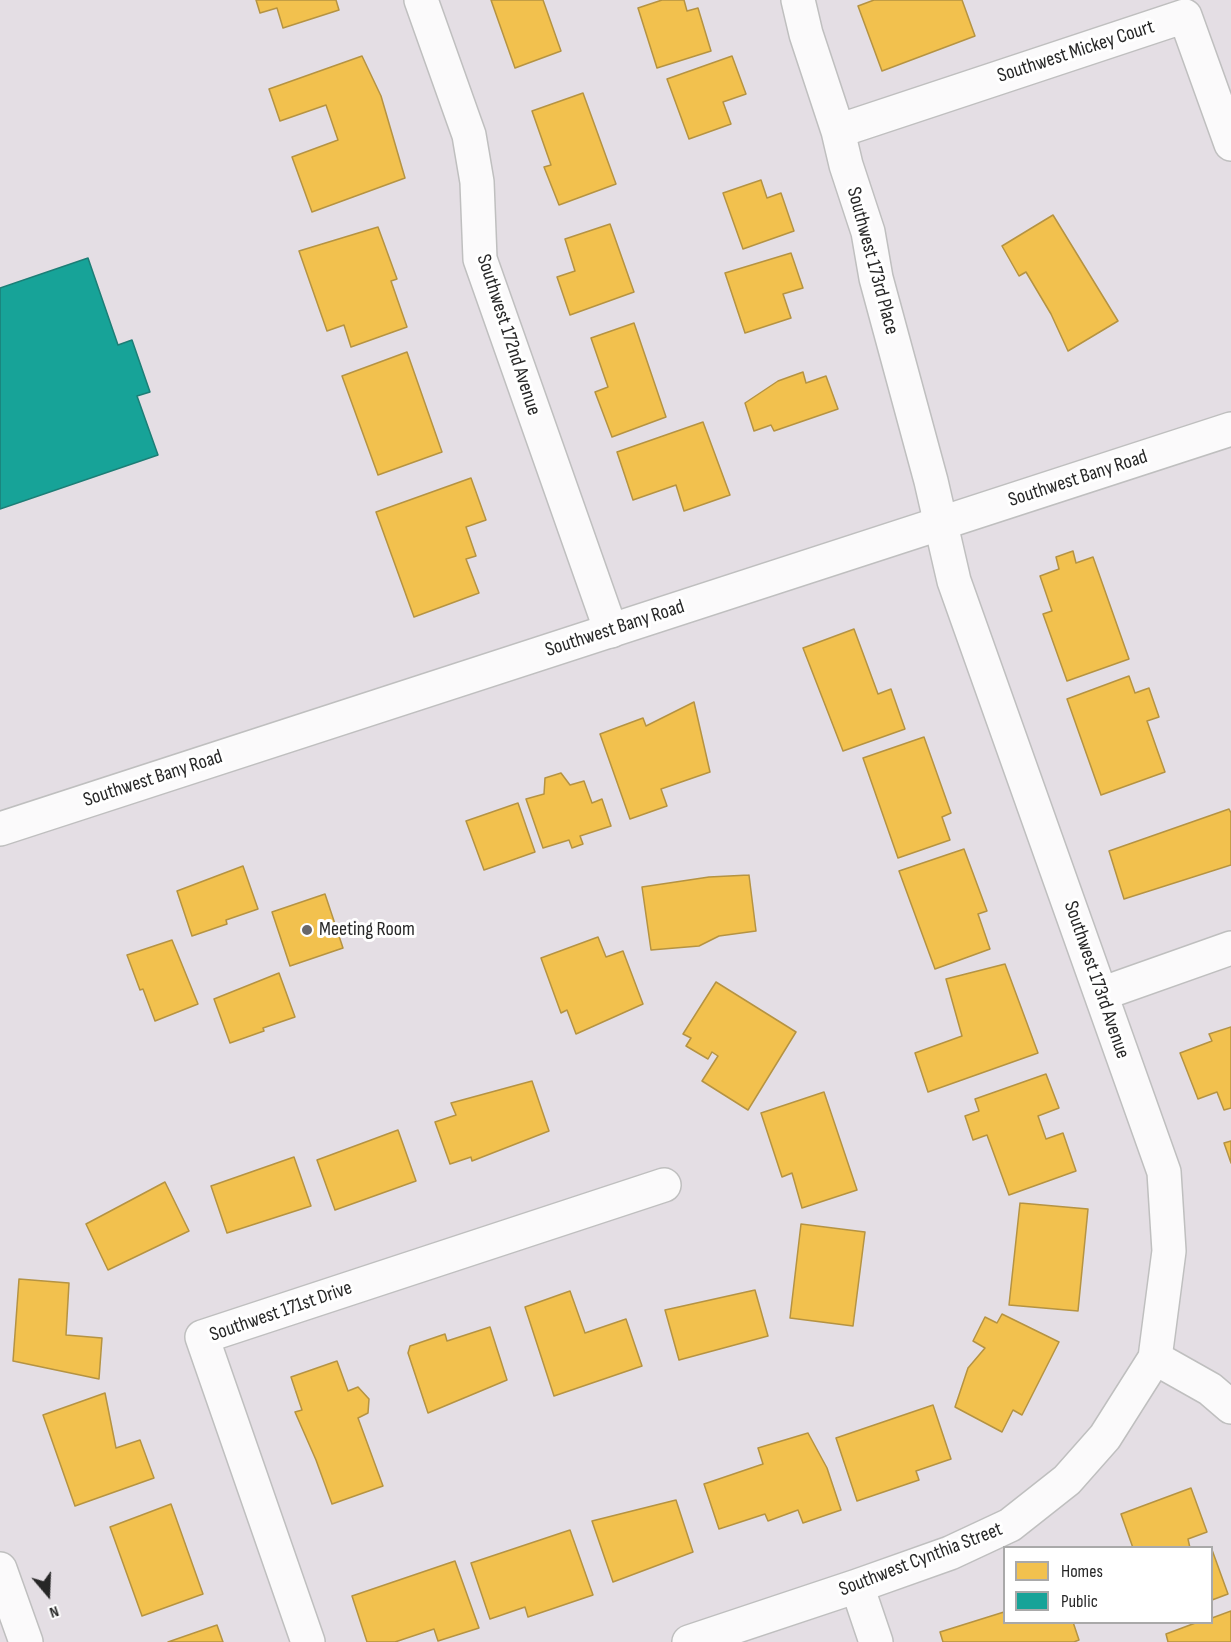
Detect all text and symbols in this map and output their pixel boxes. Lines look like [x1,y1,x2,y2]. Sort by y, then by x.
street label: Southwest Mickey Court [995,15,1157,89]
street label: Southwest 173rd Place [841,185,903,337]
street label: Southwest 172nd Avenue [471,252,545,418]
street label: Southwest Bany Road [1005,445,1151,513]
street label: Southwest Bany Road [542,595,688,663]
street label: Southwest Bany Road [80,745,226,813]
street label: Southwest 173rd Avenue [1058,898,1134,1062]
place label: Meeting Room [319,918,415,942]
marker: Meeting Room [300,923,314,937]
street label: Southwest 171st Drive [207,1276,355,1348]
street label: Southwest Cynthia Street [836,1518,1006,1602]
legend [1003,1546,1213,1624]
text: Homes [1061,1561,1103,1582]
north arrow [18,1564,78,1624]
text: Public [1061,1591,1098,1612]
text: N [47,1601,61,1622]

